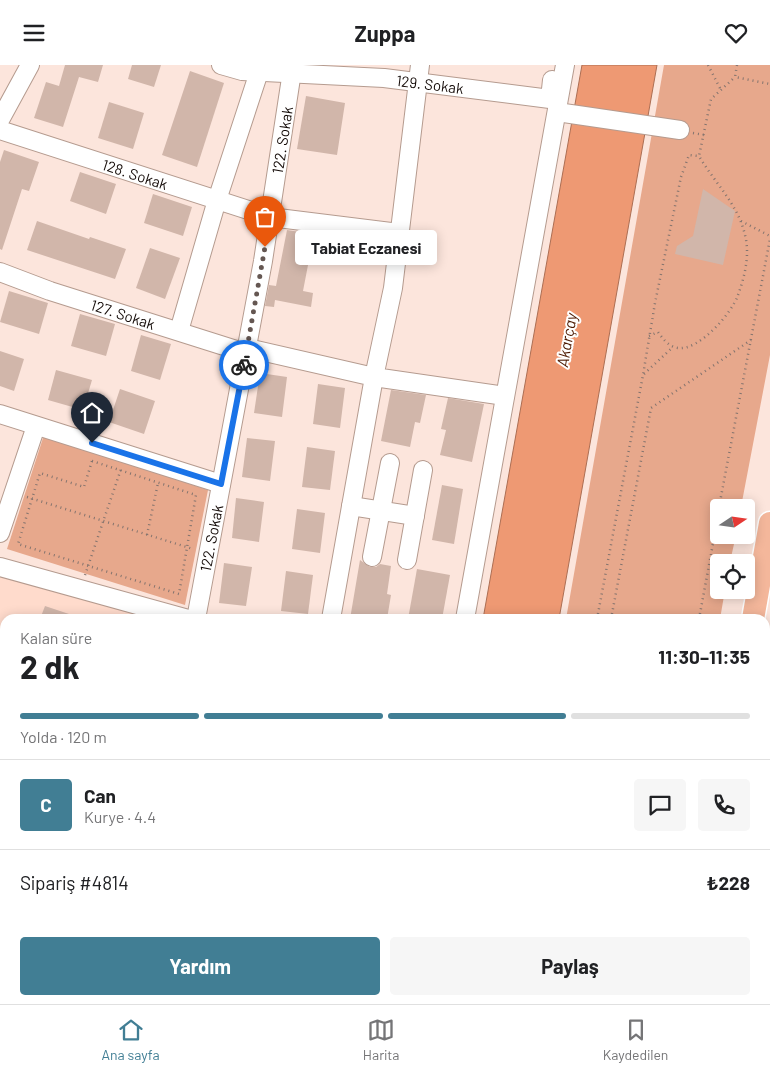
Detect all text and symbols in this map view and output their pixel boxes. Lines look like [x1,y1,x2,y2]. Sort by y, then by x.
icon: menu [20,19,48,47]
icon: heart [722,19,750,47]
text: Zuppa [355,20,415,46]
street label: 129. Sokak [395,71,465,97]
street label: 122. Sokak [268,105,296,175]
street label: 128. Sokak [100,155,170,193]
pin [244,196,286,247]
icon: bag [251,203,279,231]
callout: Tabiat Eczanesi [295,229,438,265]
text: Tabiat Eczanesi [311,238,421,257]
street label: 127. Sokak [89,295,158,333]
water label: Akarçay [552,311,580,369]
courier [219,340,269,390]
icon: bike [230,351,258,379]
pin [71,392,113,443]
icon: home [78,399,106,427]
north arrow [710,499,755,544]
map controls [710,499,755,599]
street label: 122. Sokak [196,502,226,573]
button: locate [710,554,755,599]
text: Kalan süre [20,628,92,647]
text: 11:30–11:35 [658,645,750,668]
text: 2 dk [20,647,80,685]
text: Yolda · 120 m [20,727,107,746]
button: chat [634,779,686,831]
button: phone [698,779,750,831]
text: Can [84,784,116,807]
text: C [40,793,52,816]
text: Kurye · 4.4 [84,807,156,826]
text: Sipariş #4814 [20,871,129,894]
text: ₺228 [706,871,750,894]
button: Yardım [20,937,380,995]
button: Paylaş [390,937,750,995]
tab: Ana sayfa [102,1016,160,1063]
tab: Harita [363,1016,399,1063]
tab: Kaydedilen [603,1016,668,1063]

